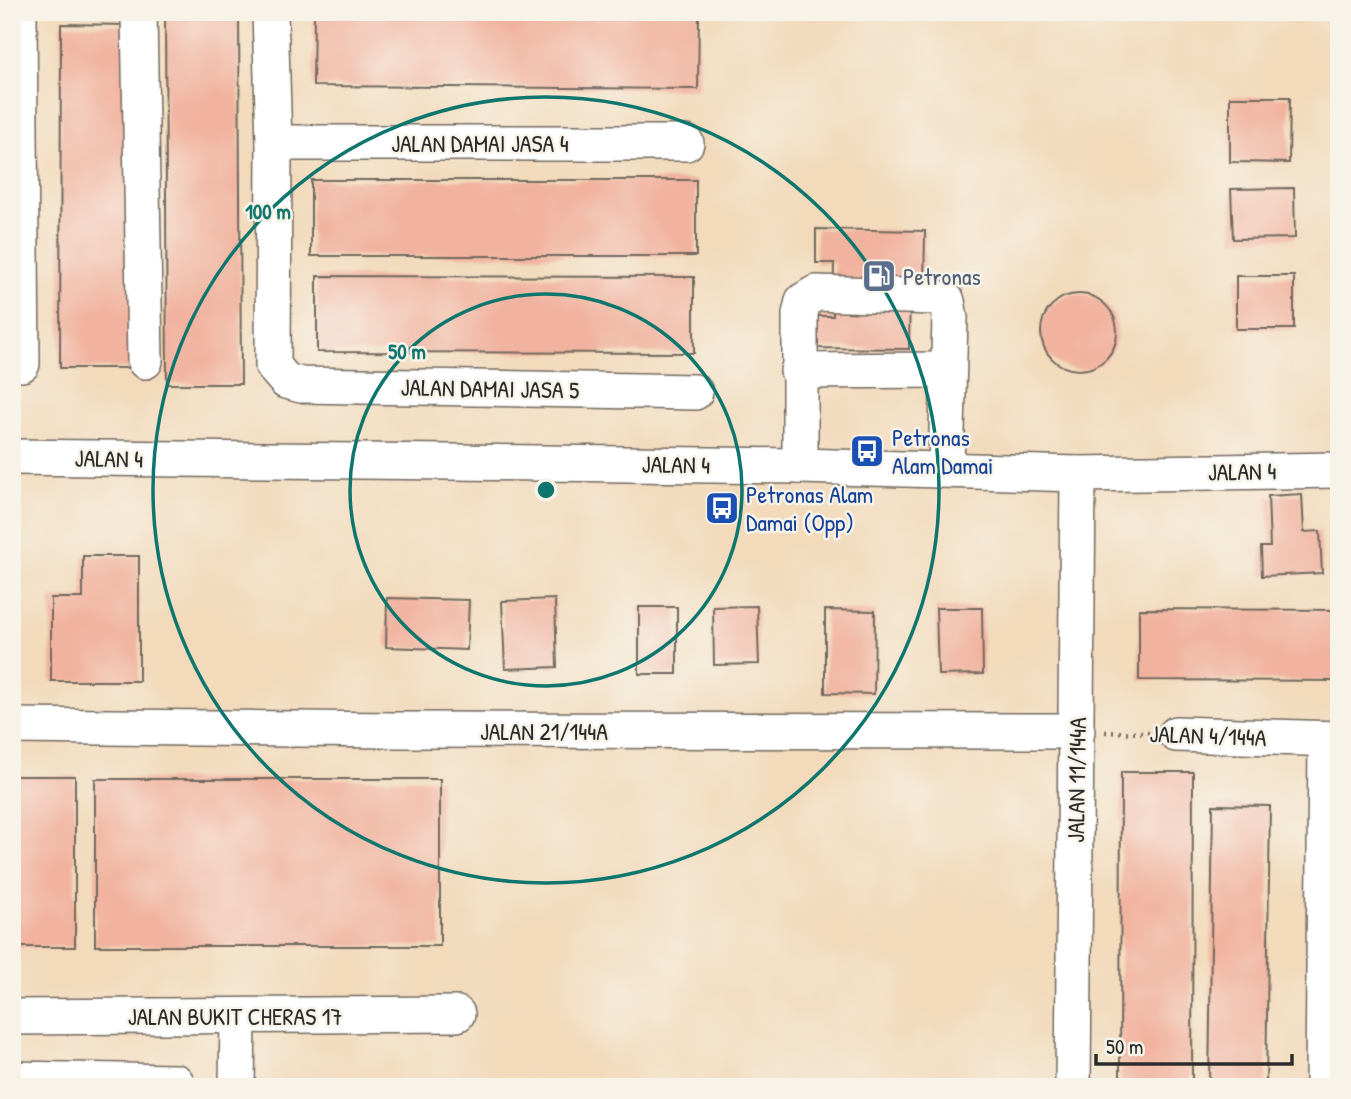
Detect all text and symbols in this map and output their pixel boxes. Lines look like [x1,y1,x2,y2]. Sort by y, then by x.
street label: JALAN DAMAI JASA 4 [391,127,569,159]
text: 100 m [245,197,291,226]
fuel station icon: Petronas [860,257,898,295]
place label: Petronas [903,260,981,292]
text: 50 m [388,337,426,366]
street label: JALAN DAMAI JASA 5 [400,370,580,406]
place label: Petronas Alam Damai [892,421,993,481]
bus stop icon: Petronas Alam Damai [848,432,886,470]
street label: JALAN 4 [74,441,144,475]
street label: JALAN 4 [641,447,711,481]
street label: JALAN 4 [1207,454,1277,488]
centre of rings [534,478,558,502]
place label: Petronas Alam Damai (Opp) [746,478,873,538]
bus stop icon: Petronas Alam Damai (Opp) [703,489,741,527]
street label: JALAN 21/144A [480,715,608,747]
street label: JALAN 11/144A [1059,717,1093,843]
street label: JALAN 4/144A [1149,717,1267,753]
street label: JALAN BUKIT CHERAS 17 [128,1000,342,1032]
scale bar [1096,1022,1292,1066]
text: 50 m [1106,1032,1143,1061]

